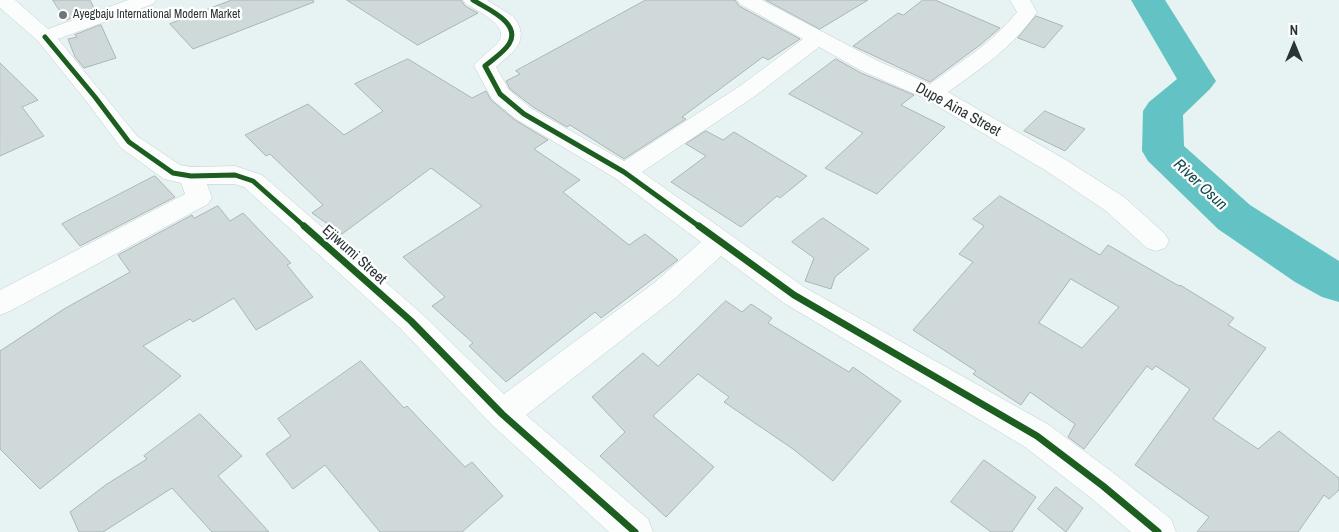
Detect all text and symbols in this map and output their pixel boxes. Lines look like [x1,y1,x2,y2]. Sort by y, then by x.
place label: Ayegbaju International Modern Market [73,8,240,22]
marker: Ayegbaju International Modern Market [57,9,69,21]
north arrow [1269,20,1319,70]
text: N [1290,21,1298,39]
street label: Dupe Aina Street [912,79,1004,141]
water label: River Osun [1169,155,1231,215]
street label: Ejiwumi Street [318,222,390,288]

